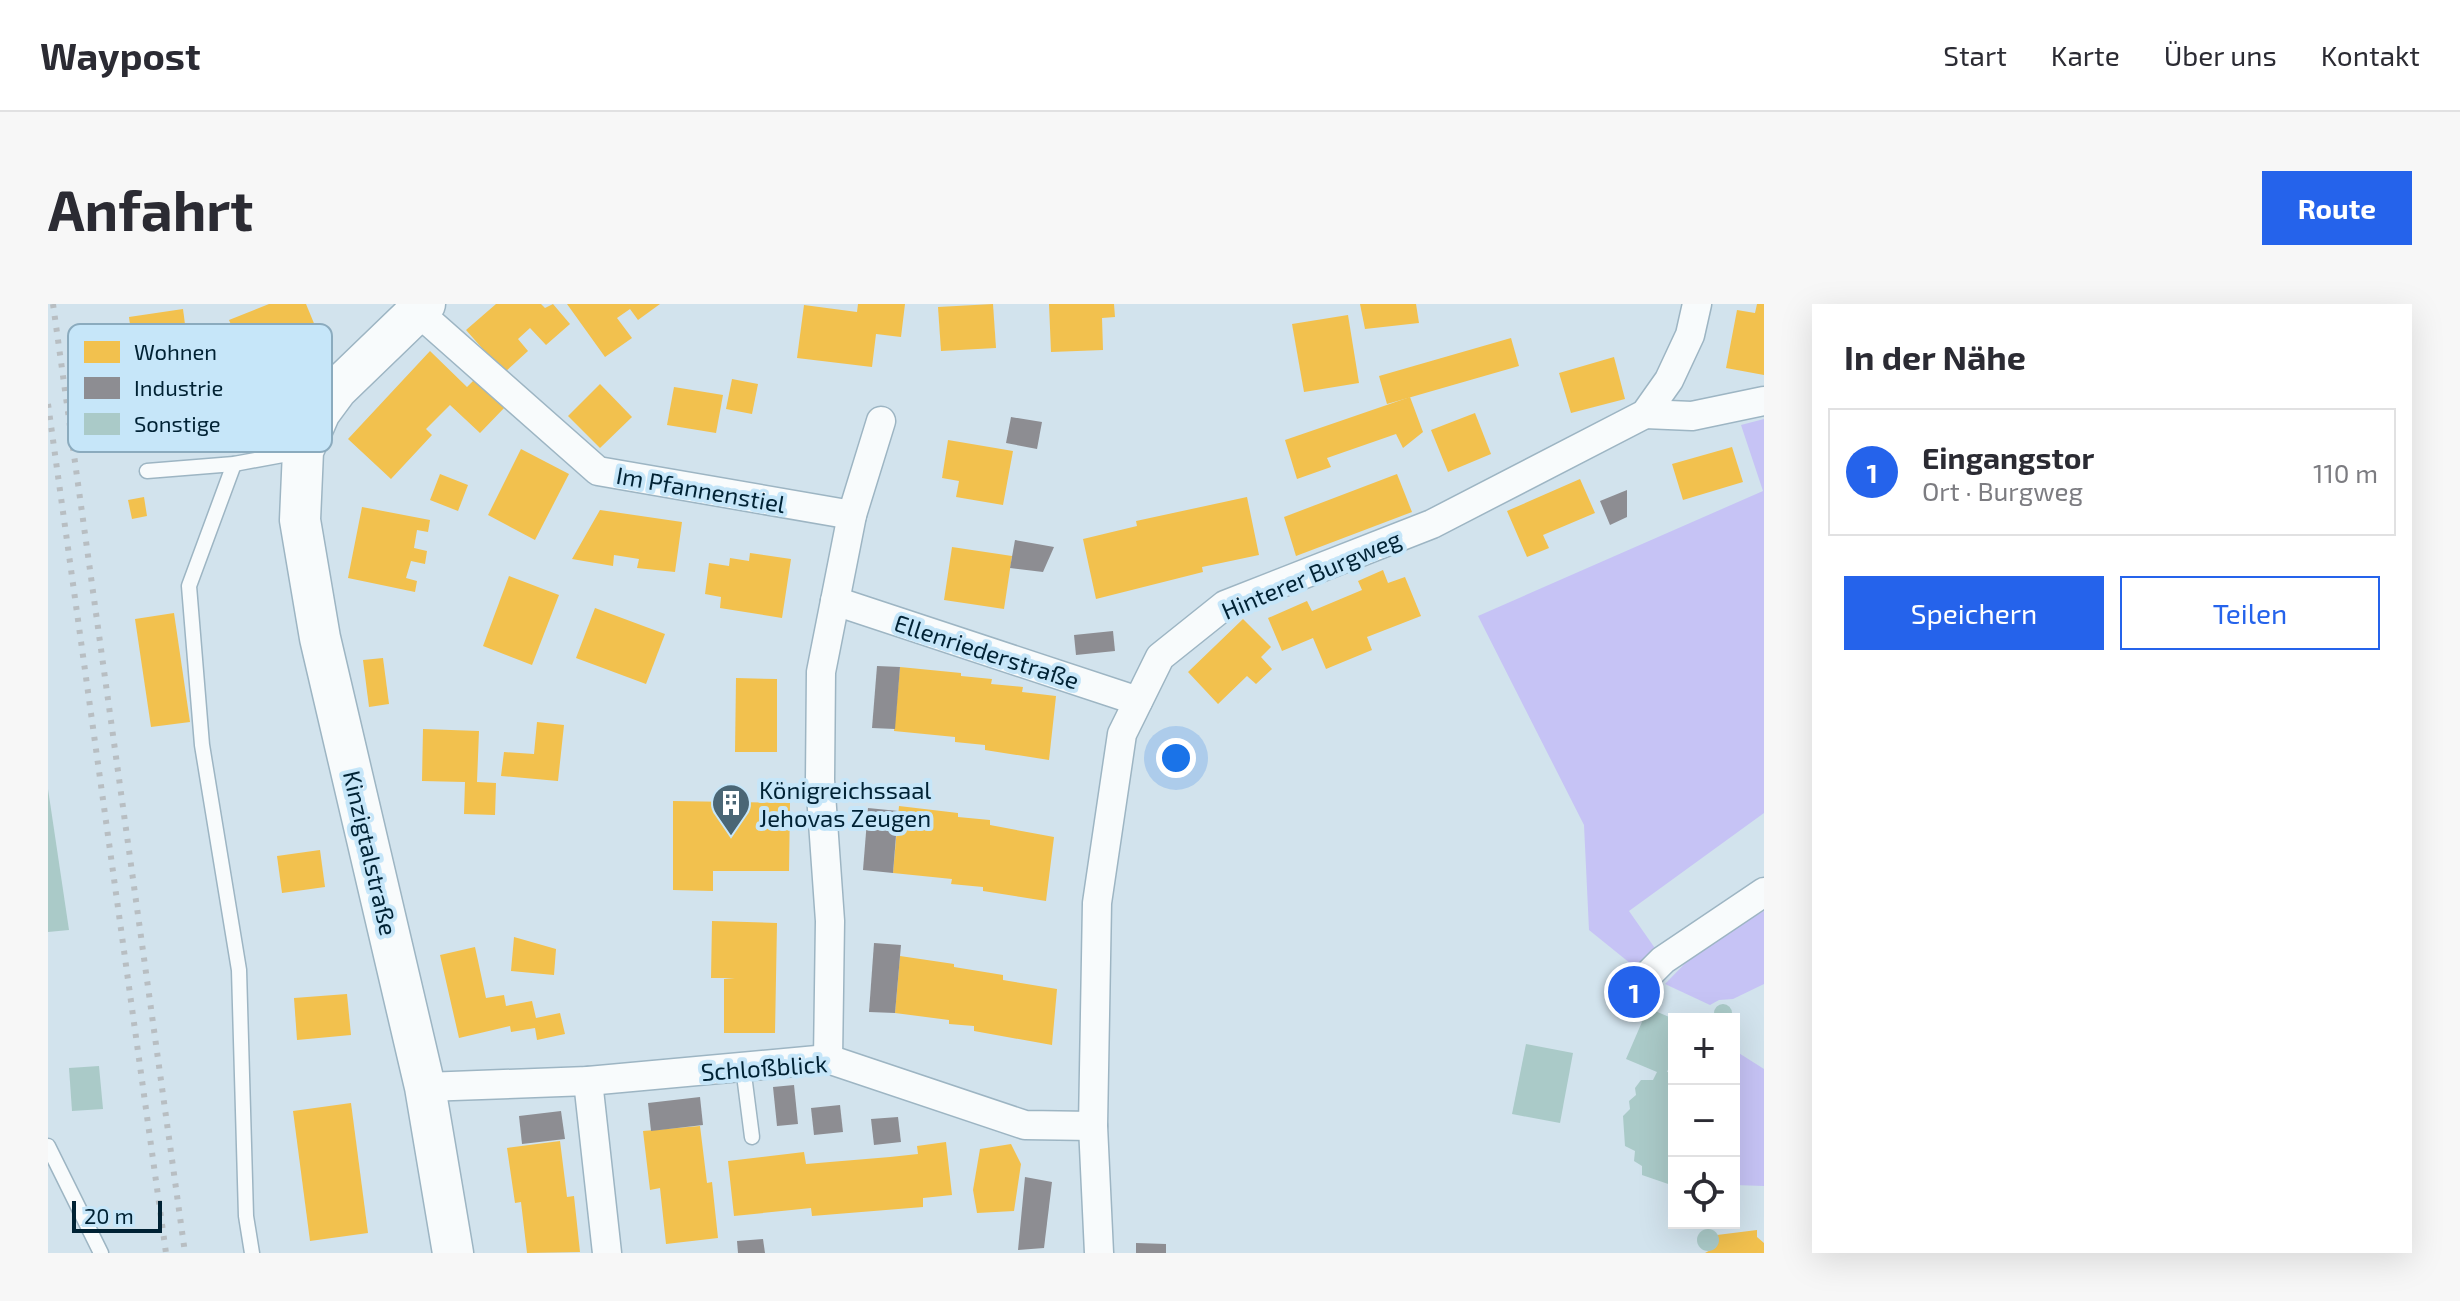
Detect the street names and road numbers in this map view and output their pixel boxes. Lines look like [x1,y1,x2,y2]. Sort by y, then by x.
street label: Im Pfannenstiel [614,460,788,518]
street label: Hinterer Burgweg [1217,523,1405,625]
street label: Ellenriederstraße [891,607,1083,695]
street label: Kinzigtalstraße [338,768,404,938]
street label: Schloßblick [700,1048,828,1086]

